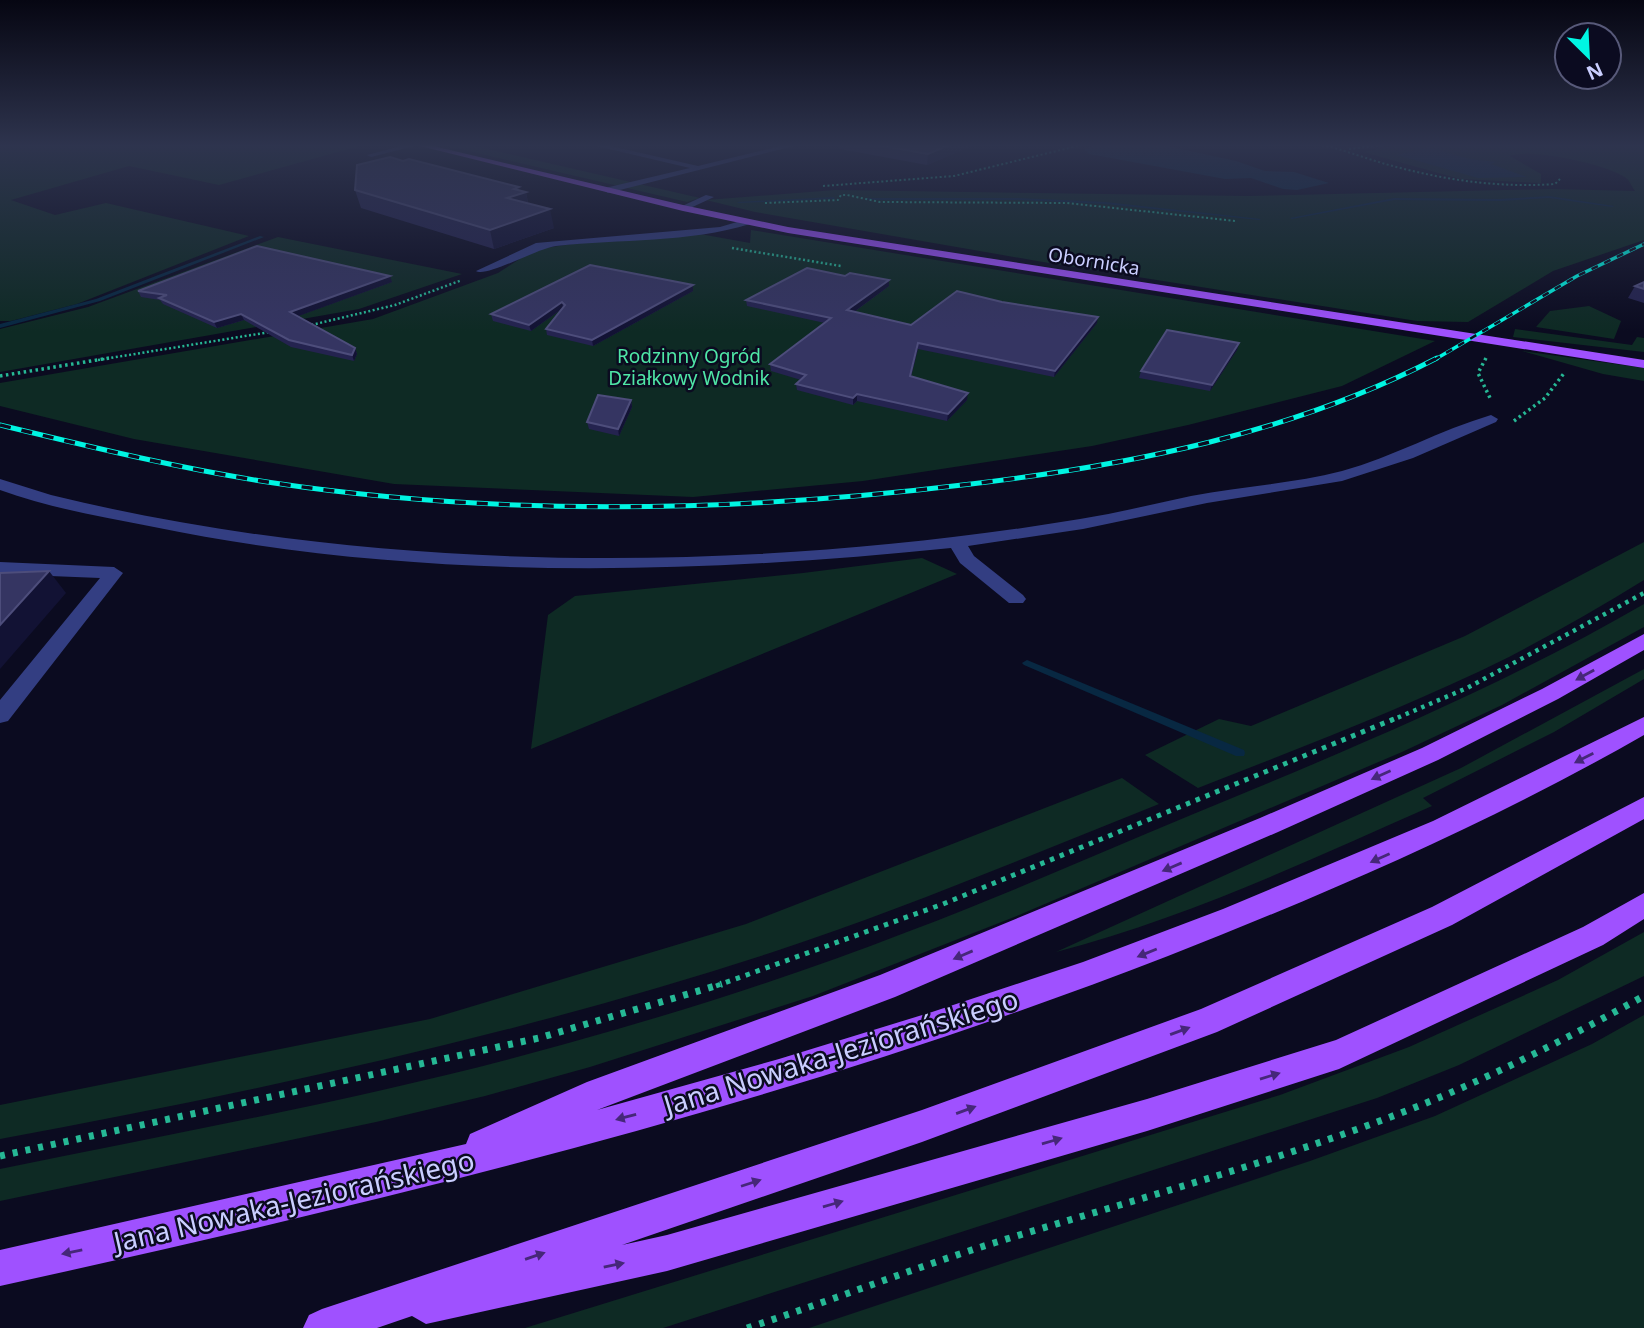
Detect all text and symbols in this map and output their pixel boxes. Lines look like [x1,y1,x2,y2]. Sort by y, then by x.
north arrow [1553,21,1623,91]
text: N [1583,57,1607,87]
street label: Obornicka [1046,241,1142,281]
park label: Rodzinny Ogród Działkowy Wodnik [608,343,770,391]
one-way arrow [1575,669,1594,681]
one-way arrow [1575,752,1594,764]
one-way arrow [1371,769,1391,781]
one-way arrow [1370,852,1390,864]
one-way arrow [1162,861,1183,872]
one-way arrow [1136,947,1157,958]
one-way arrow [952,950,973,961]
street label: Jana Nowaka-Jeziorańskiego [656,979,1023,1124]
one-way arrow [1170,1026,1191,1037]
one-way arrow [1259,1070,1280,1081]
one-way arrow [956,1104,977,1115]
one-way arrow [616,1113,637,1123]
one-way arrow [1042,1136,1063,1146]
street label: Jana Nowaka-Jeziorańskiego [107,1140,478,1261]
one-way arrow [741,1177,762,1188]
one-way arrow [823,1199,844,1209]
one-way arrow [61,1247,83,1258]
one-way arrow [525,1250,546,1261]
one-way arrow [603,1259,625,1270]

